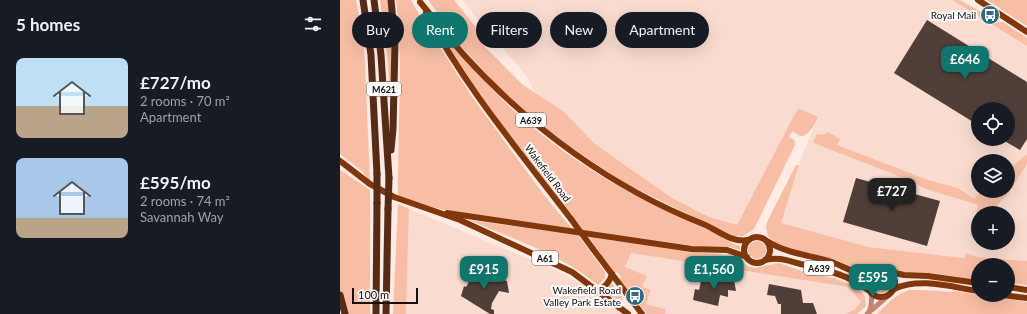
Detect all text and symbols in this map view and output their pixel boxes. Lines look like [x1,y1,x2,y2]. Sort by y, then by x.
bus stop icon: Royal Mail [979,4,1001,26]
place label: Royal Mail [931,9,976,21]
chip: Buy [352,12,404,48]
chip: Rent [412,12,468,48]
chip: Filters [476,12,542,48]
chip: New [550,12,607,48]
chip: Apartment [615,12,709,48]
icon: filters [302,13,324,35]
text: 5 homes [16,14,80,35]
pin: £646 [941,46,989,80]
text: £646 [950,51,980,67]
text: £727/mo [140,72,211,93]
icon: home [48,74,96,122]
road number: M621 [367,82,401,96]
text: 2 rooms · 70 m² [140,93,230,109]
map controls [971,102,1015,302]
button: locate [971,102,1015,146]
text: Apartment [140,109,201,125]
road number: A639 [516,113,546,127]
street label: Wakefield Road [523,142,573,204]
button: layers [971,154,1015,198]
text: £595/mo [140,172,211,193]
icon: home [48,174,96,222]
pin: £727 [868,178,916,212]
text: £727 [877,183,907,199]
text: 2 rooms · 74 m² [140,193,230,209]
button: + [971,206,1015,250]
text: Savannah Way [140,209,223,225]
road number: A61 [532,251,558,265]
pin: £915 [460,256,508,290]
pin: £1,560 [681,256,747,290]
button: − [971,258,1015,302]
text: £915 [469,261,499,277]
text: £1,560 [694,261,734,277]
road number: A639 [804,261,834,275]
pin: £595 [849,264,897,298]
text: £595 [858,269,888,285]
place label: Wakefield Road Valley Park Estate [543,284,621,308]
bus stop icon: Wakefield Road Valley Park Estate [624,285,646,307]
scale bar [352,286,418,305]
text: 100 m [358,288,389,301]

